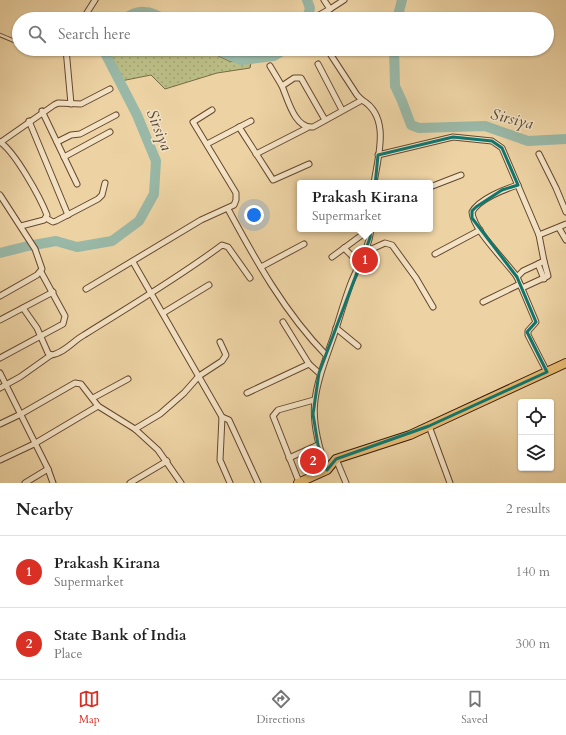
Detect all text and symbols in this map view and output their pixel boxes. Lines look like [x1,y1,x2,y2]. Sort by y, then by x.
search box [12,12,554,56]
icon: search [26,23,48,45]
text: Search here [58,24,131,44]
water label: Sirsiya [488,103,536,135]
water label: Sirsiya [141,106,177,154]
popup [297,180,433,232]
text: Prakash Kirana [312,187,418,207]
your location [244,205,264,225]
text: Supermarket [312,207,381,225]
pin: 1 [352,245,378,275]
map controls [518,399,554,471]
button: locate [518,399,554,435]
button: layers [518,435,554,471]
pin: 2 [300,446,326,476]
text: Nearby [16,498,73,521]
text: 2 results [506,500,550,518]
text: Prakash Kirana [54,553,160,573]
text: 1 [26,563,32,581]
text: 140 m [516,563,550,581]
text: Supermarket [54,573,124,591]
text: State Bank of India [54,625,186,645]
text: 2 [26,635,32,653]
text: 300 m [516,635,550,653]
text: Place [54,645,82,663]
tab: Map [78,688,100,727]
tab: Directions [256,688,305,727]
tab: Saved [461,688,488,727]

